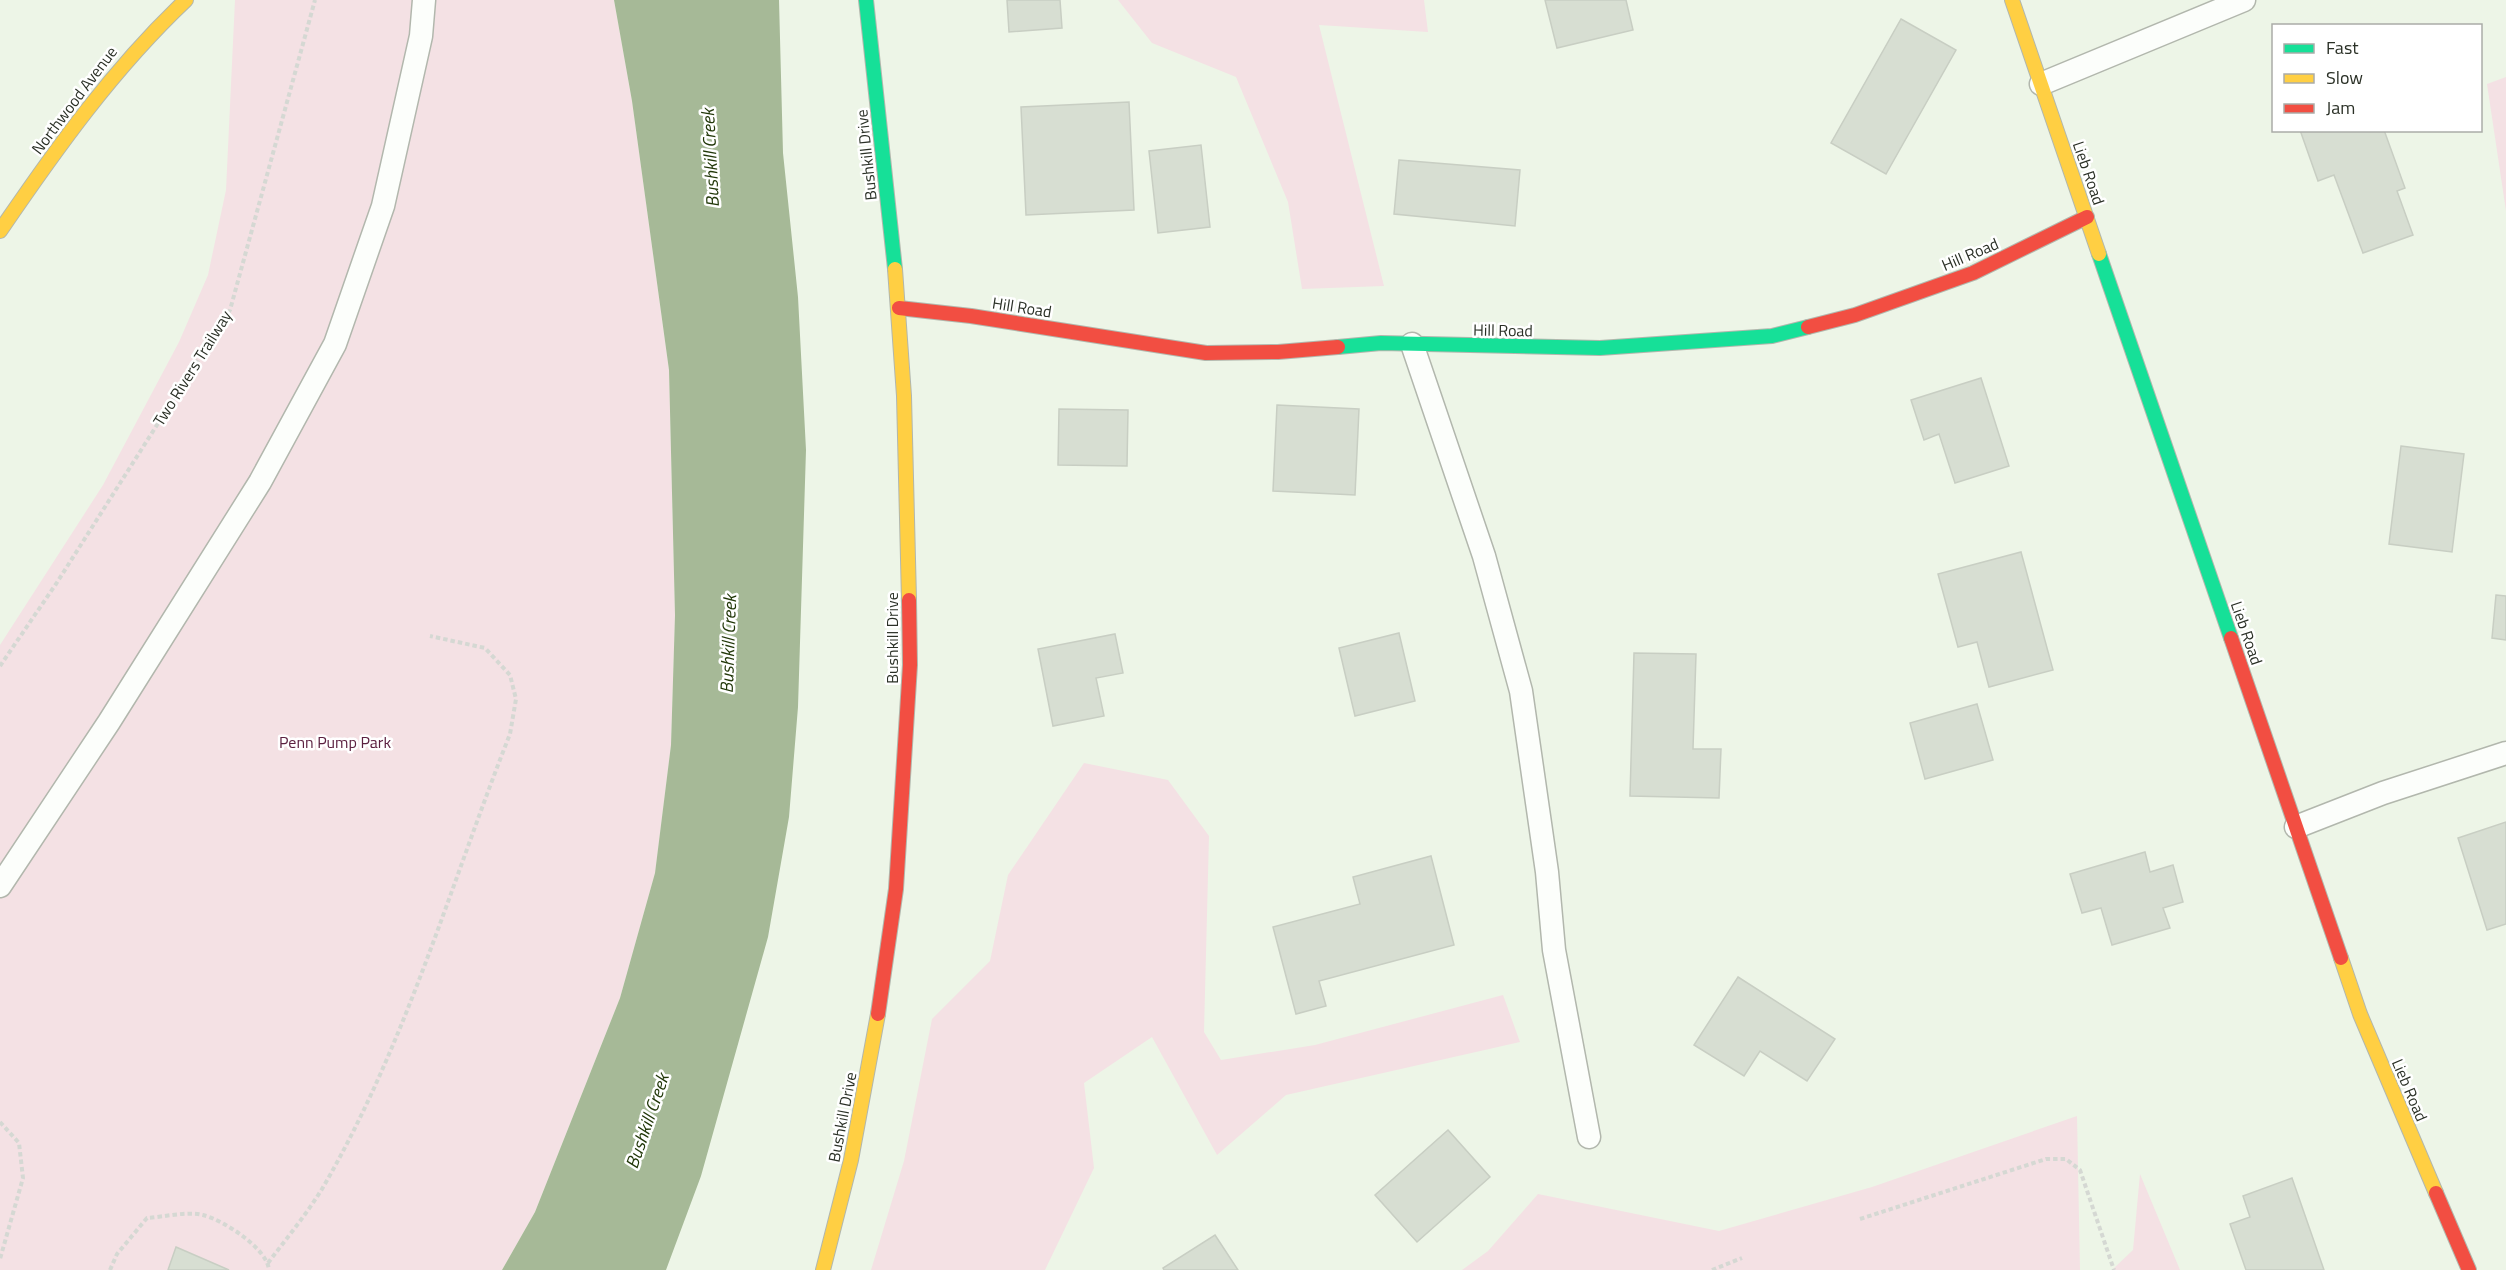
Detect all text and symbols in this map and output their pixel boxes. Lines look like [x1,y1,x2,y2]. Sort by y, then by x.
legend [2272,24,2482,132]
text: Fast [2326,34,2359,61]
street label: Northwood Avenue [25,41,123,159]
text: Slow [2326,64,2363,91]
text: Jam [2326,94,2355,121]
water label: Bushkill Creek [694,106,726,208]
street label: Bushkill Drive [849,108,883,202]
street label: Lieb Road [2067,138,2111,208]
street label: Hill Road [1938,231,2002,277]
street label: Hill Road [991,290,1053,324]
street label: Two Rivers Trailway [147,305,237,431]
street label: Hill Road [1473,317,1533,343]
water label: Bushkill Creek [713,592,743,694]
street label: Bushkill Drive [880,592,904,684]
street label: Lieb Road [2225,598,2269,668]
park label: Penn Pump Park [279,730,391,754]
street label: Lieb Road [2386,1055,2434,1125]
water label: Bushkill Creek [618,1068,676,1172]
street label: Bushkill Drive [821,1070,863,1164]

